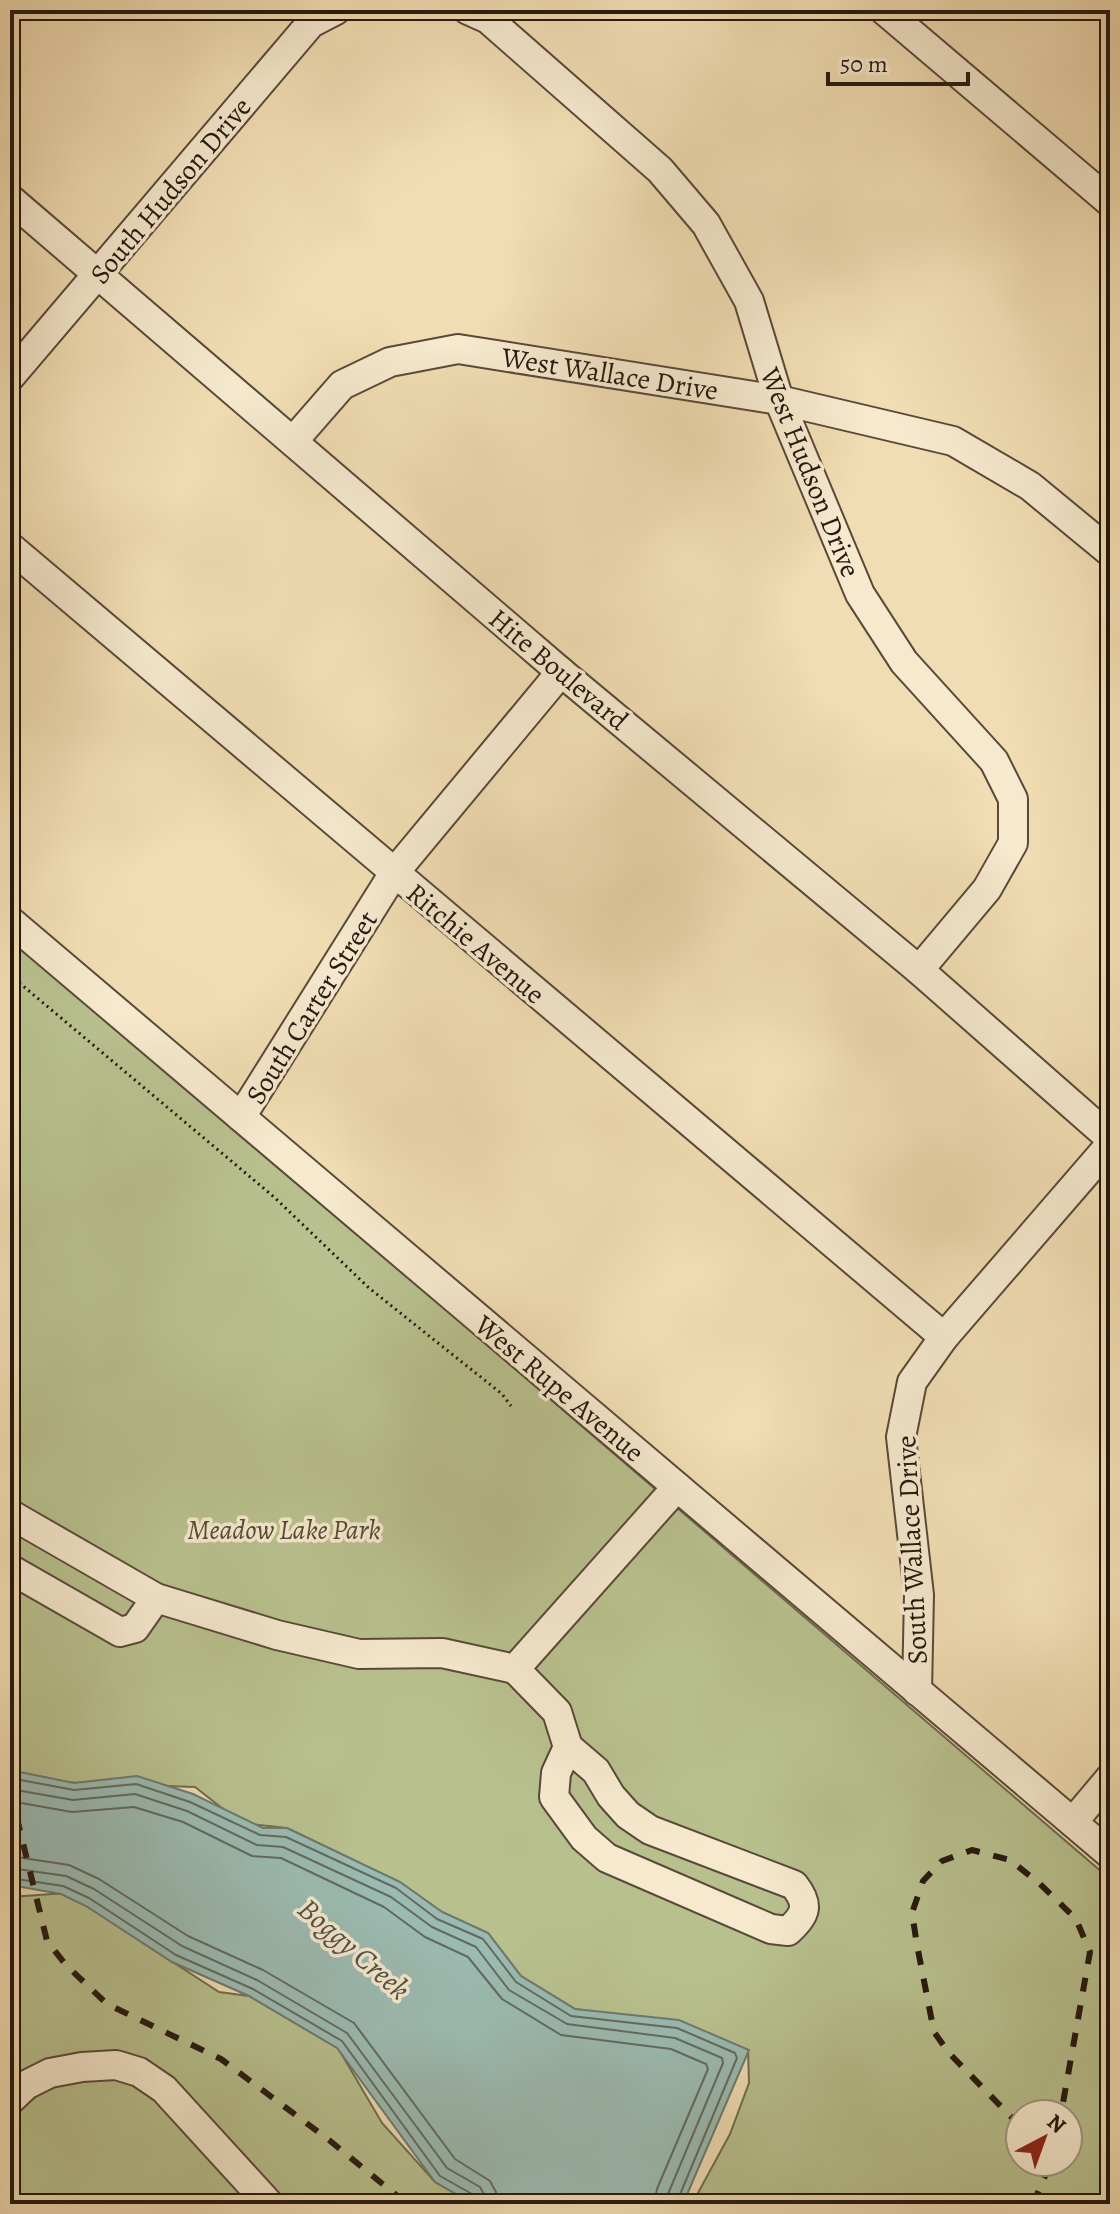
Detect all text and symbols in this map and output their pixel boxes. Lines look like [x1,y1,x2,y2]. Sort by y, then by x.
scale bar [828,36,968,86]
text: 50 m [840,48,888,80]
street label: South Hudson Drive [81,89,260,292]
street label: West Wallace Drive [498,338,721,410]
street label: West Hudson Drive [750,361,869,583]
street label: Hite Boulevard [480,600,637,740]
street label: Ritchie Avenue [398,875,553,1013]
street label: South Carter Street [237,904,387,1111]
street label: West Rupe Avenue [466,1306,652,1471]
street label: South Wallace Drive [887,1435,937,1665]
park label: Meadow Lake Park [187,1511,381,1549]
water label: Boggy Creek [289,1889,419,2009]
north arrow [1004,2098,1084,2178]
text: N [1041,2107,1072,2140]

